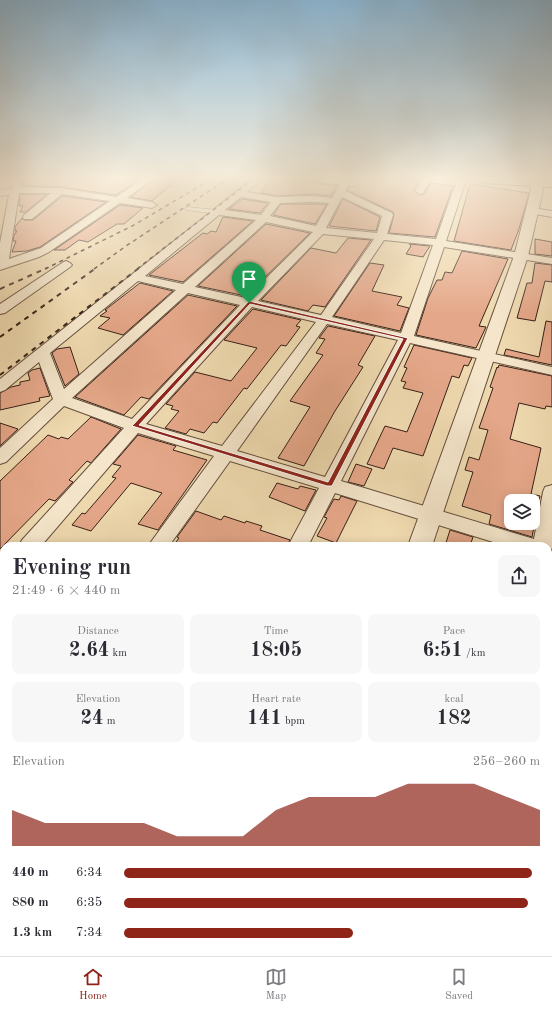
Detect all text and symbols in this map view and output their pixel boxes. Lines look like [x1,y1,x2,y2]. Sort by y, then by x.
pin [232,262,266,303]
icon: arrive [238,268,260,290]
map controls [504,494,540,530]
button: layers [504,494,540,530]
button: share [498,555,540,597]
text: Evening run [12,557,131,579]
text: 21:49 · 6 × 440 m [12,584,120,597]
text: Distance [77,626,119,637]
text: Time [264,626,288,637]
text: Pace [443,626,465,637]
text: 2.64 [69,641,109,661]
text: 18:05 [250,641,302,661]
text: 6:51 [423,641,463,661]
text: km [109,648,127,659]
text: /km [463,648,485,659]
text: Elevation [76,694,120,705]
text: Heart rate [251,694,301,705]
text: kcal [445,694,463,705]
text: 24 [80,709,104,729]
text: 141 [247,709,282,729]
text: 182 [437,709,471,729]
text: m [104,716,116,727]
text: bpm [282,716,305,727]
text: Elevation [12,755,65,768]
text: 256–260 m [473,755,540,768]
text: 440 m [12,866,49,879]
text: 6:34 [76,866,102,879]
text: 880 m [12,896,49,909]
text: 6:35 [76,896,102,909]
text: 1.3 km [12,926,52,939]
text: 7:34 [76,926,102,939]
tab: Home [79,966,107,1004]
tab: Map [265,966,287,1004]
tab: Saved [445,966,473,1004]

